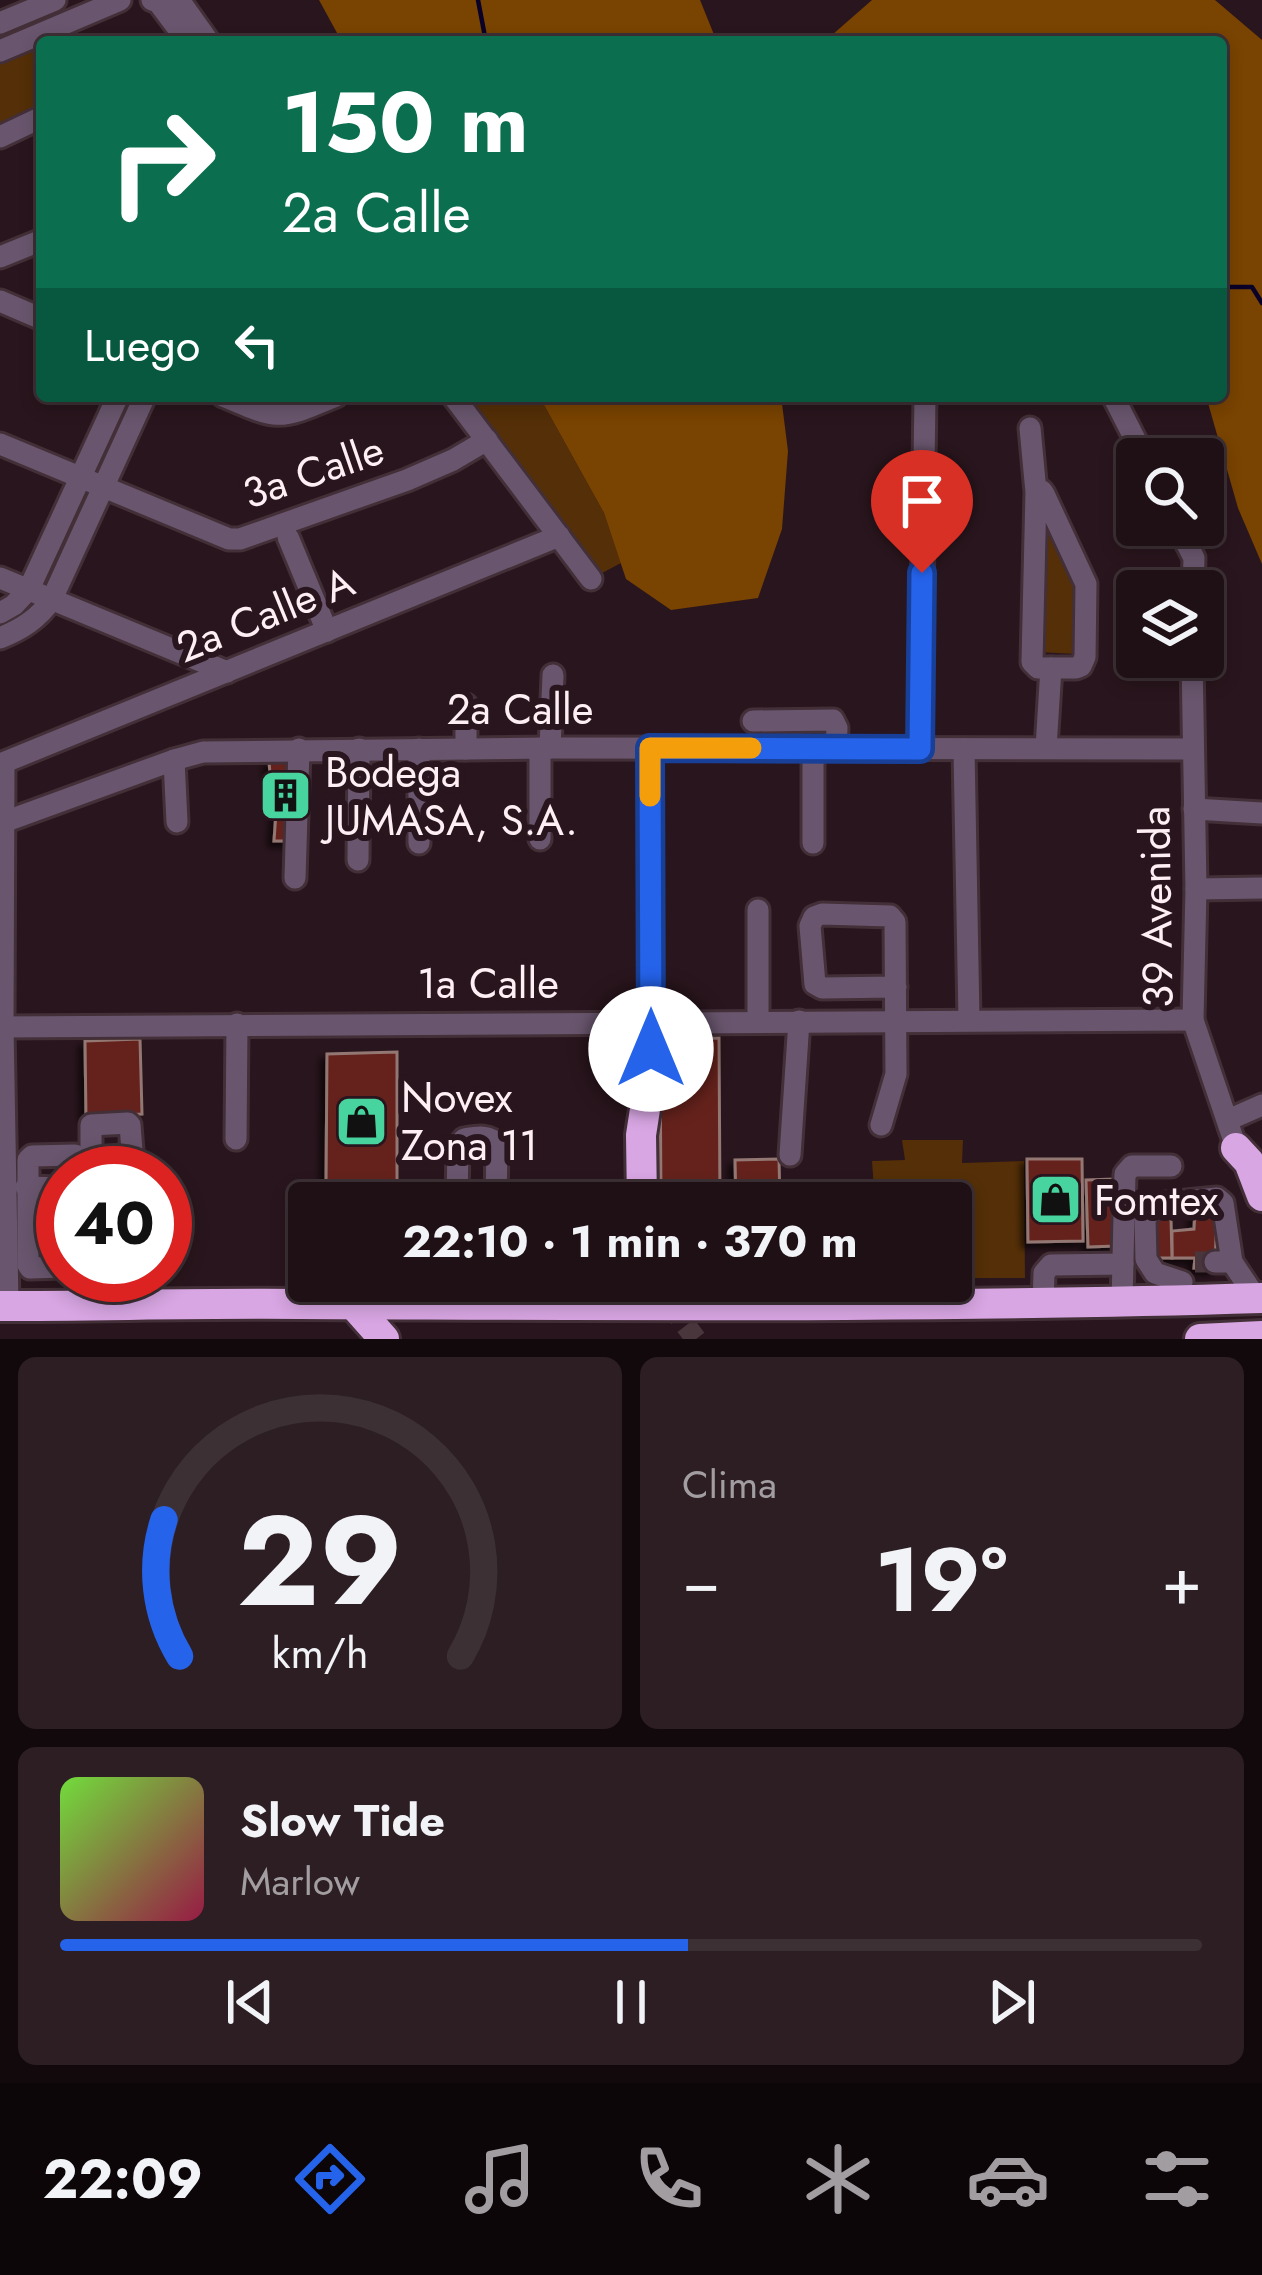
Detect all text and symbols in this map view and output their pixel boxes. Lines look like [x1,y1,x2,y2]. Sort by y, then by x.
text: 150 m [282,62,529,184]
icon: right [84,84,240,240]
text: 2a Calle [282,174,471,252]
icon: left [224,312,290,378]
text: Luego [84,313,200,378]
street label: 3a Calle [234,419,392,524]
map controls [1116,438,1224,678]
button: search [1116,438,1224,546]
pin [871,450,973,573]
icon: arrive [889,468,955,534]
street label: 2a Calle A [167,551,364,678]
button: layers [1116,570,1224,678]
street label: 2a Calle [447,679,593,740]
place label: Bodega JUMASA, S.A. [320,742,578,851]
building icon: Bodega JUMASA, S.A. [258,768,314,824]
street label: 39 Avenida [1124,806,1189,1008]
street label: 1a Calle [417,953,559,1014]
position arrow [588,986,714,1112]
place label: Novex Zona 11 [401,1067,538,1176]
shop icon: Novex Zona 11 [334,1093,390,1149]
speed limit sign: 40 [36,1146,192,1302]
place label: Fomtex [1094,1170,1219,1231]
shop icon: Fomtex [1027,1172,1083,1228]
text: 22:10 · 1 min · 370 m [402,1209,858,1274]
text: Clima [682,1456,777,1513]
text: 29 [237,1471,403,1652]
text: 19° [875,1515,1008,1645]
text: − [682,1533,721,1629]
text: + [1161,1533,1202,1629]
text: km/h [272,1622,368,1684]
text: Slow Tide [240,1788,445,1853]
text: Marlow [240,1853,360,1910]
icon: previous [217,1969,283,2035]
icon: pause [598,1969,664,2035]
icon: next [979,1969,1045,2035]
icon: directions [288,2137,372,2221]
icon: music [458,2137,542,2221]
icon: phone [627,2137,711,2221]
icon: climate [796,2137,880,2221]
icon: car [966,2137,1050,2221]
icon: filters [1135,2137,1219,2221]
text: 22:09 [43,2140,203,2218]

